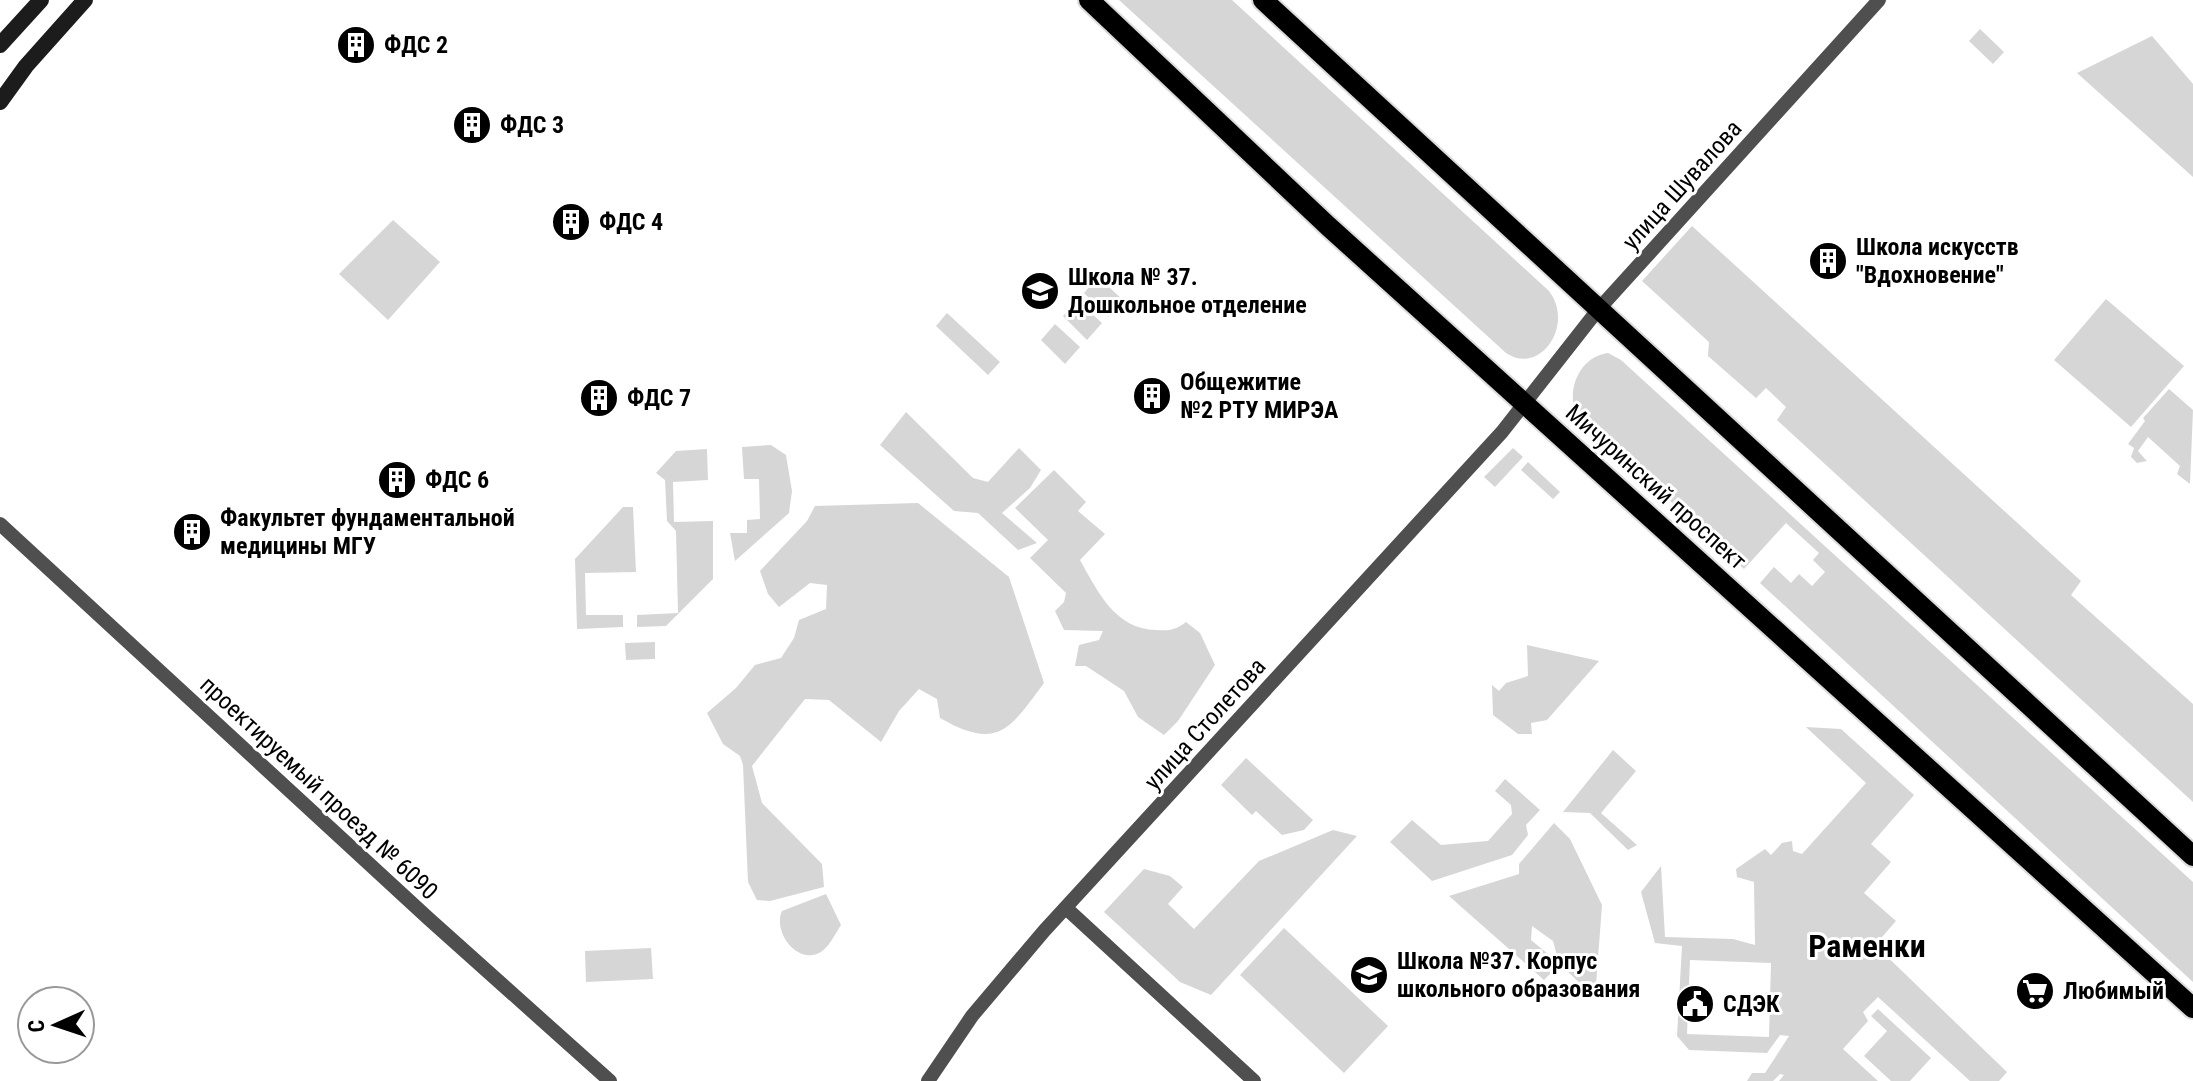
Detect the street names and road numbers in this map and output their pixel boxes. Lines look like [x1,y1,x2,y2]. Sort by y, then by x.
street label: улица Шувалова [1617,114,1747,256]
street label: Мичуринский проспект [1560,399,1752,575]
street label: улица Столетова [1139,652,1271,796]
street label: проектируемый проезд № 6090 [195,671,443,905]

